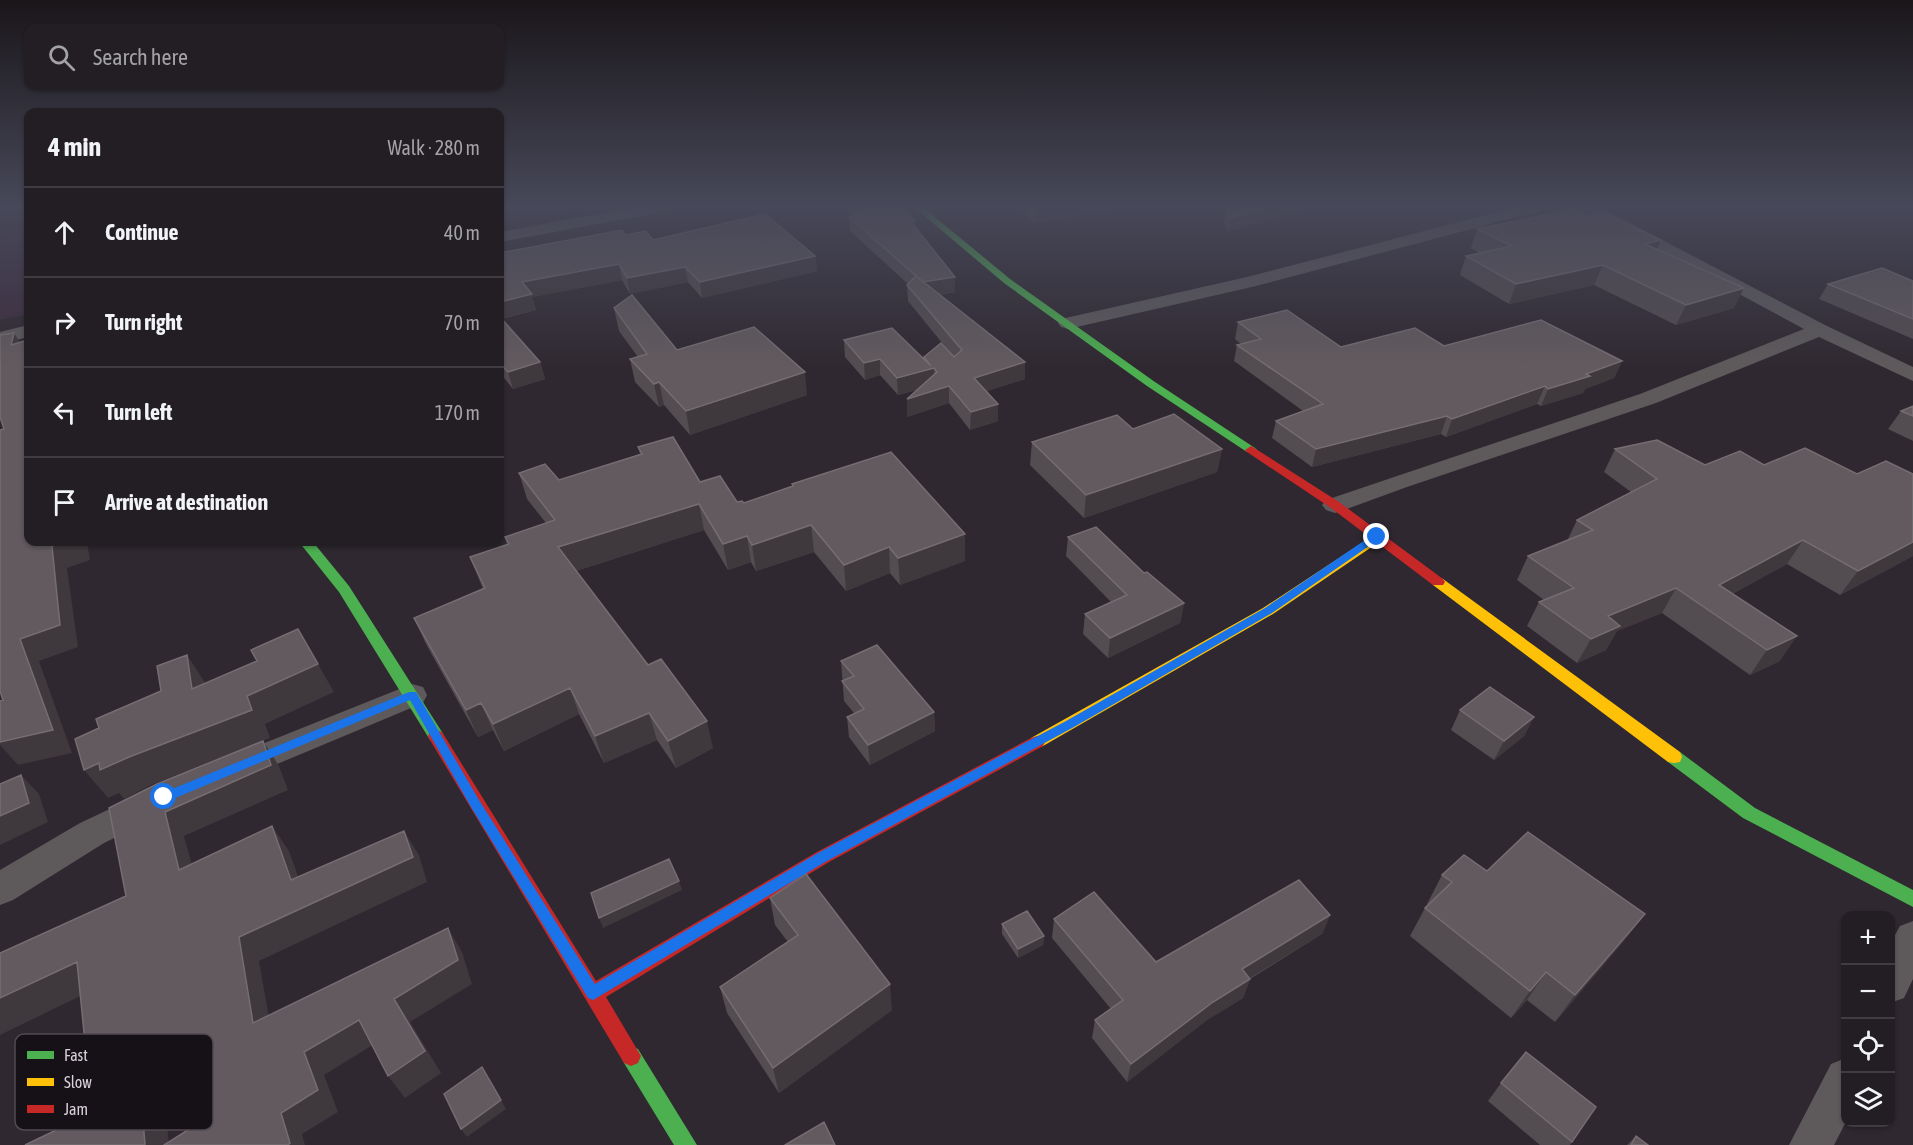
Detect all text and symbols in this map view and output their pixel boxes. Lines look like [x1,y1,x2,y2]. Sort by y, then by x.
search box [24,24,504,90]
icon: search [45,41,78,74]
text: Search here [93,44,188,70]
text: 4 min [48,132,101,162]
text: Walk · 280 m [388,136,480,159]
icon: ahead [48,216,81,249]
text: Continue [105,219,179,245]
text: 40 m [444,221,480,244]
icon: right [48,306,81,339]
text: Turn right [105,309,182,335]
text: 70 m [444,311,480,334]
icon: left [48,396,81,429]
text: Turn left [105,399,172,425]
text: 170 m [435,401,480,424]
icon: arrive [48,486,81,519]
text: Arrive at destination [105,489,268,515]
route end [1363,523,1389,549]
route start [150,783,176,809]
map controls [1841,911,1895,1127]
button: + [1841,911,1895,965]
button: − [1841,965,1895,1019]
button: locate [1841,1019,1895,1073]
legend [15,1034,213,1130]
text: Fast [64,1046,88,1064]
text: Slow [64,1073,92,1091]
button: layers [1841,1073,1895,1127]
text: Jam [64,1100,88,1118]

